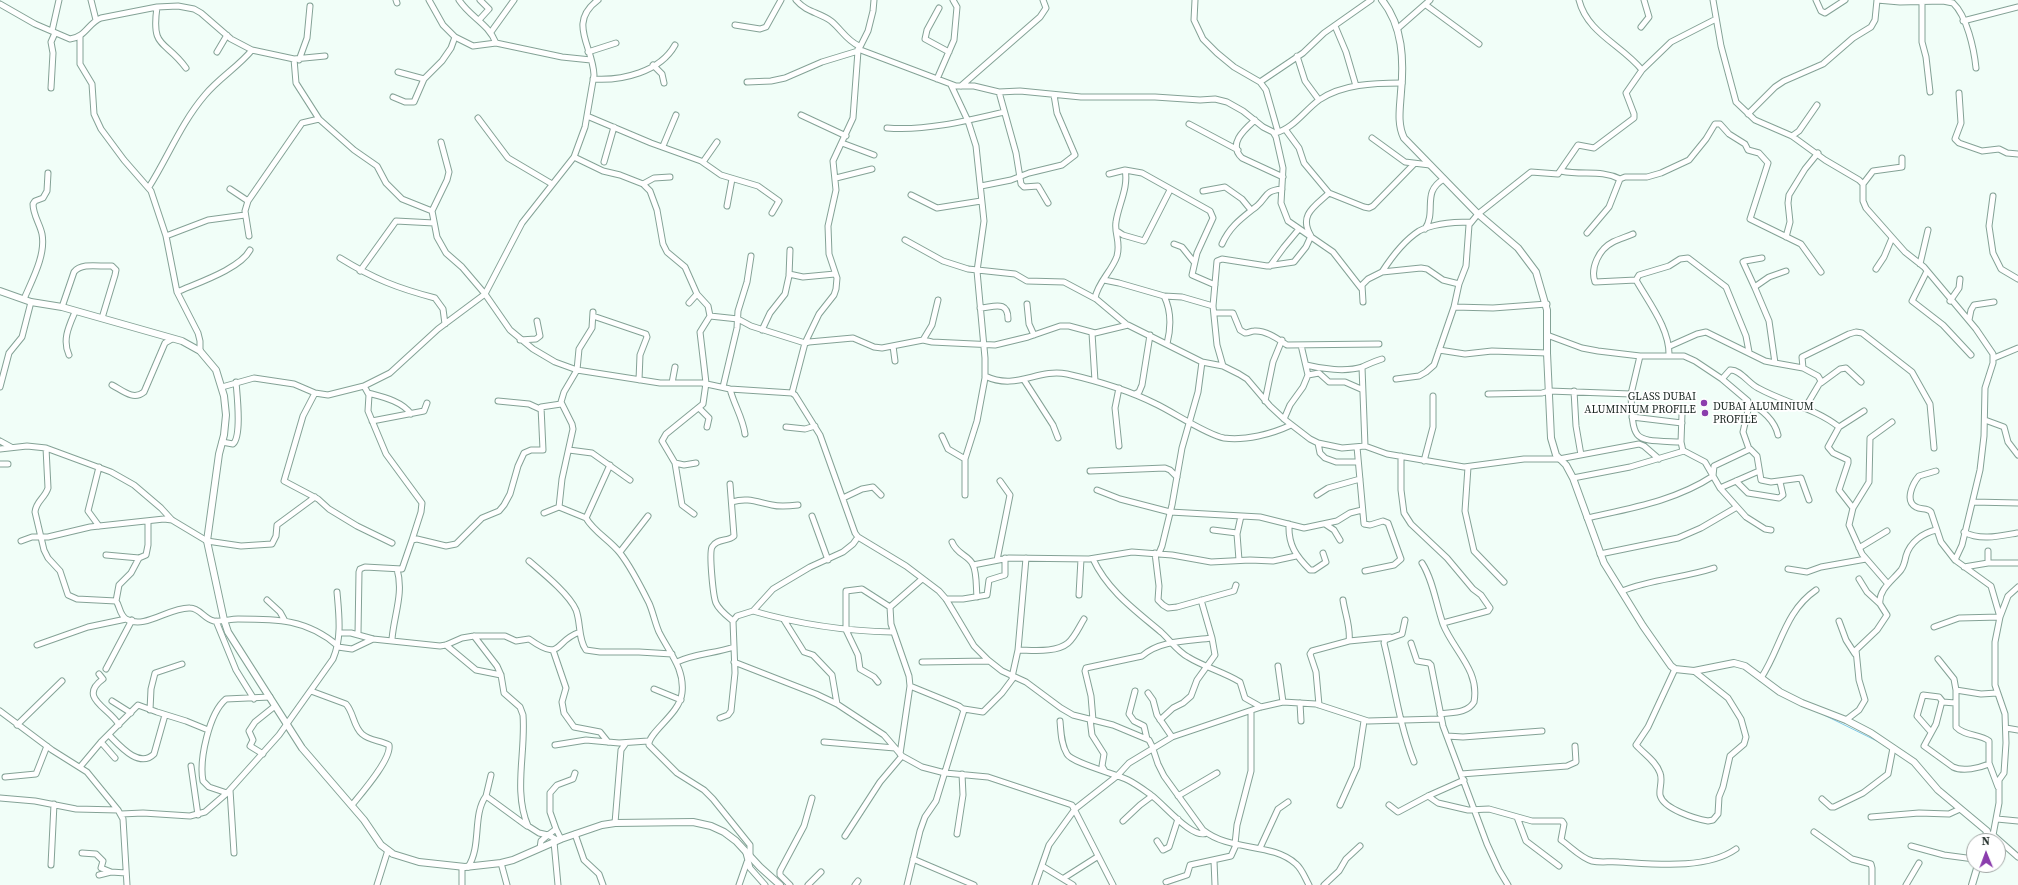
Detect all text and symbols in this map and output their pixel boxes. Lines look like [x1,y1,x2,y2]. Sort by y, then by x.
place label: GLASS DUBAI ALUMINIUM PROFILE [1584,390,1696,416]
marker: GLASS DUBAI ALUMINIUM PROFILE [1699,398,1709,408]
place label: DUBAI ALUMINIUM PROFILE [1713,400,1814,426]
marker: DUBAI ALUMINIUM PROFILE [1700,408,1710,418]
north arrow [1966,833,2006,873]
text: N [1982,834,1990,849]

